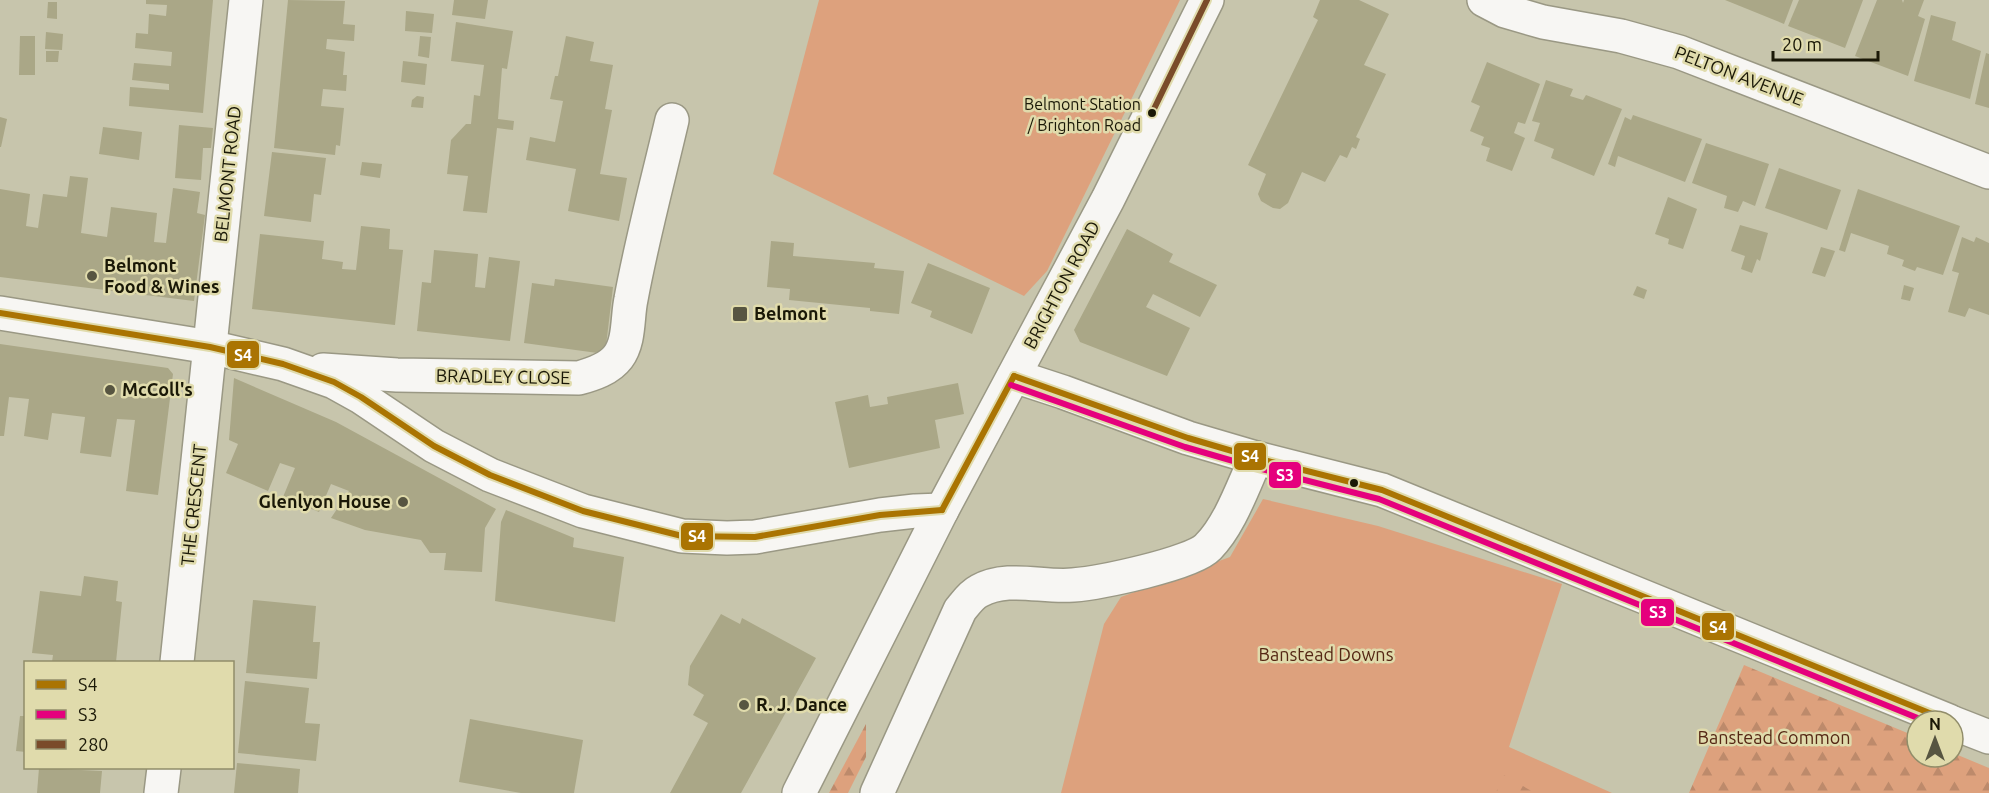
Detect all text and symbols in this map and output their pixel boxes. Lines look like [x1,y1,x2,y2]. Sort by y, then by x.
scale bar [1773,24,1878,62]
text: 20 m [1782,34,1822,54]
street label: PELTON AVENUE [1672,41,1807,109]
place label: Belmont Station / Brighton Road [1024,95,1141,134]
street label: BELMONT ROAD [210,105,244,243]
marker: Belmont Station / Brighton Road [1146,107,1158,119]
street label: BRIGHTON ROAD [1019,217,1103,352]
place label: Belmont Food & Wines [104,255,220,296]
marker: Belmont Food & Wines [85,269,99,283]
place label: Belmont [754,303,827,323]
marker: Belmont [731,305,749,323]
line badge: S4 [226,340,260,369]
text: S4 [234,346,252,364]
street label: BRADLEY CLOSE [436,365,570,387]
place label: McColl's [122,379,193,399]
marker: McColl's [103,383,117,397]
line badge: S4 [1233,442,1267,471]
street label: THE CRESCENT [177,443,209,567]
text: S4 [1241,447,1259,465]
line badge: S3 [1268,461,1302,489]
text: S3 [1276,466,1294,484]
unlabelled marker [1348,477,1360,489]
place label: Glenlyon House [259,491,391,511]
marker: Glenlyon House [396,495,410,509]
line badge: S4 [680,522,714,551]
text: S4 [688,527,706,545]
line badge: S3 [1640,598,1675,627]
text: S3 [1649,603,1667,621]
line badge: S4 [1701,612,1735,641]
text: S4 [1709,618,1727,636]
park label: Banstead Downs [1259,644,1394,664]
legend [24,661,234,769]
text: S4 [78,674,98,694]
place label: R. J. Dance [756,694,847,714]
marker: R. J. Dance [737,698,751,712]
text: S3 [78,704,98,724]
north arrow [1905,709,1965,769]
text: N [1929,715,1941,733]
park label: Banstead Common [1697,727,1851,747]
text: 280 [78,734,108,754]

